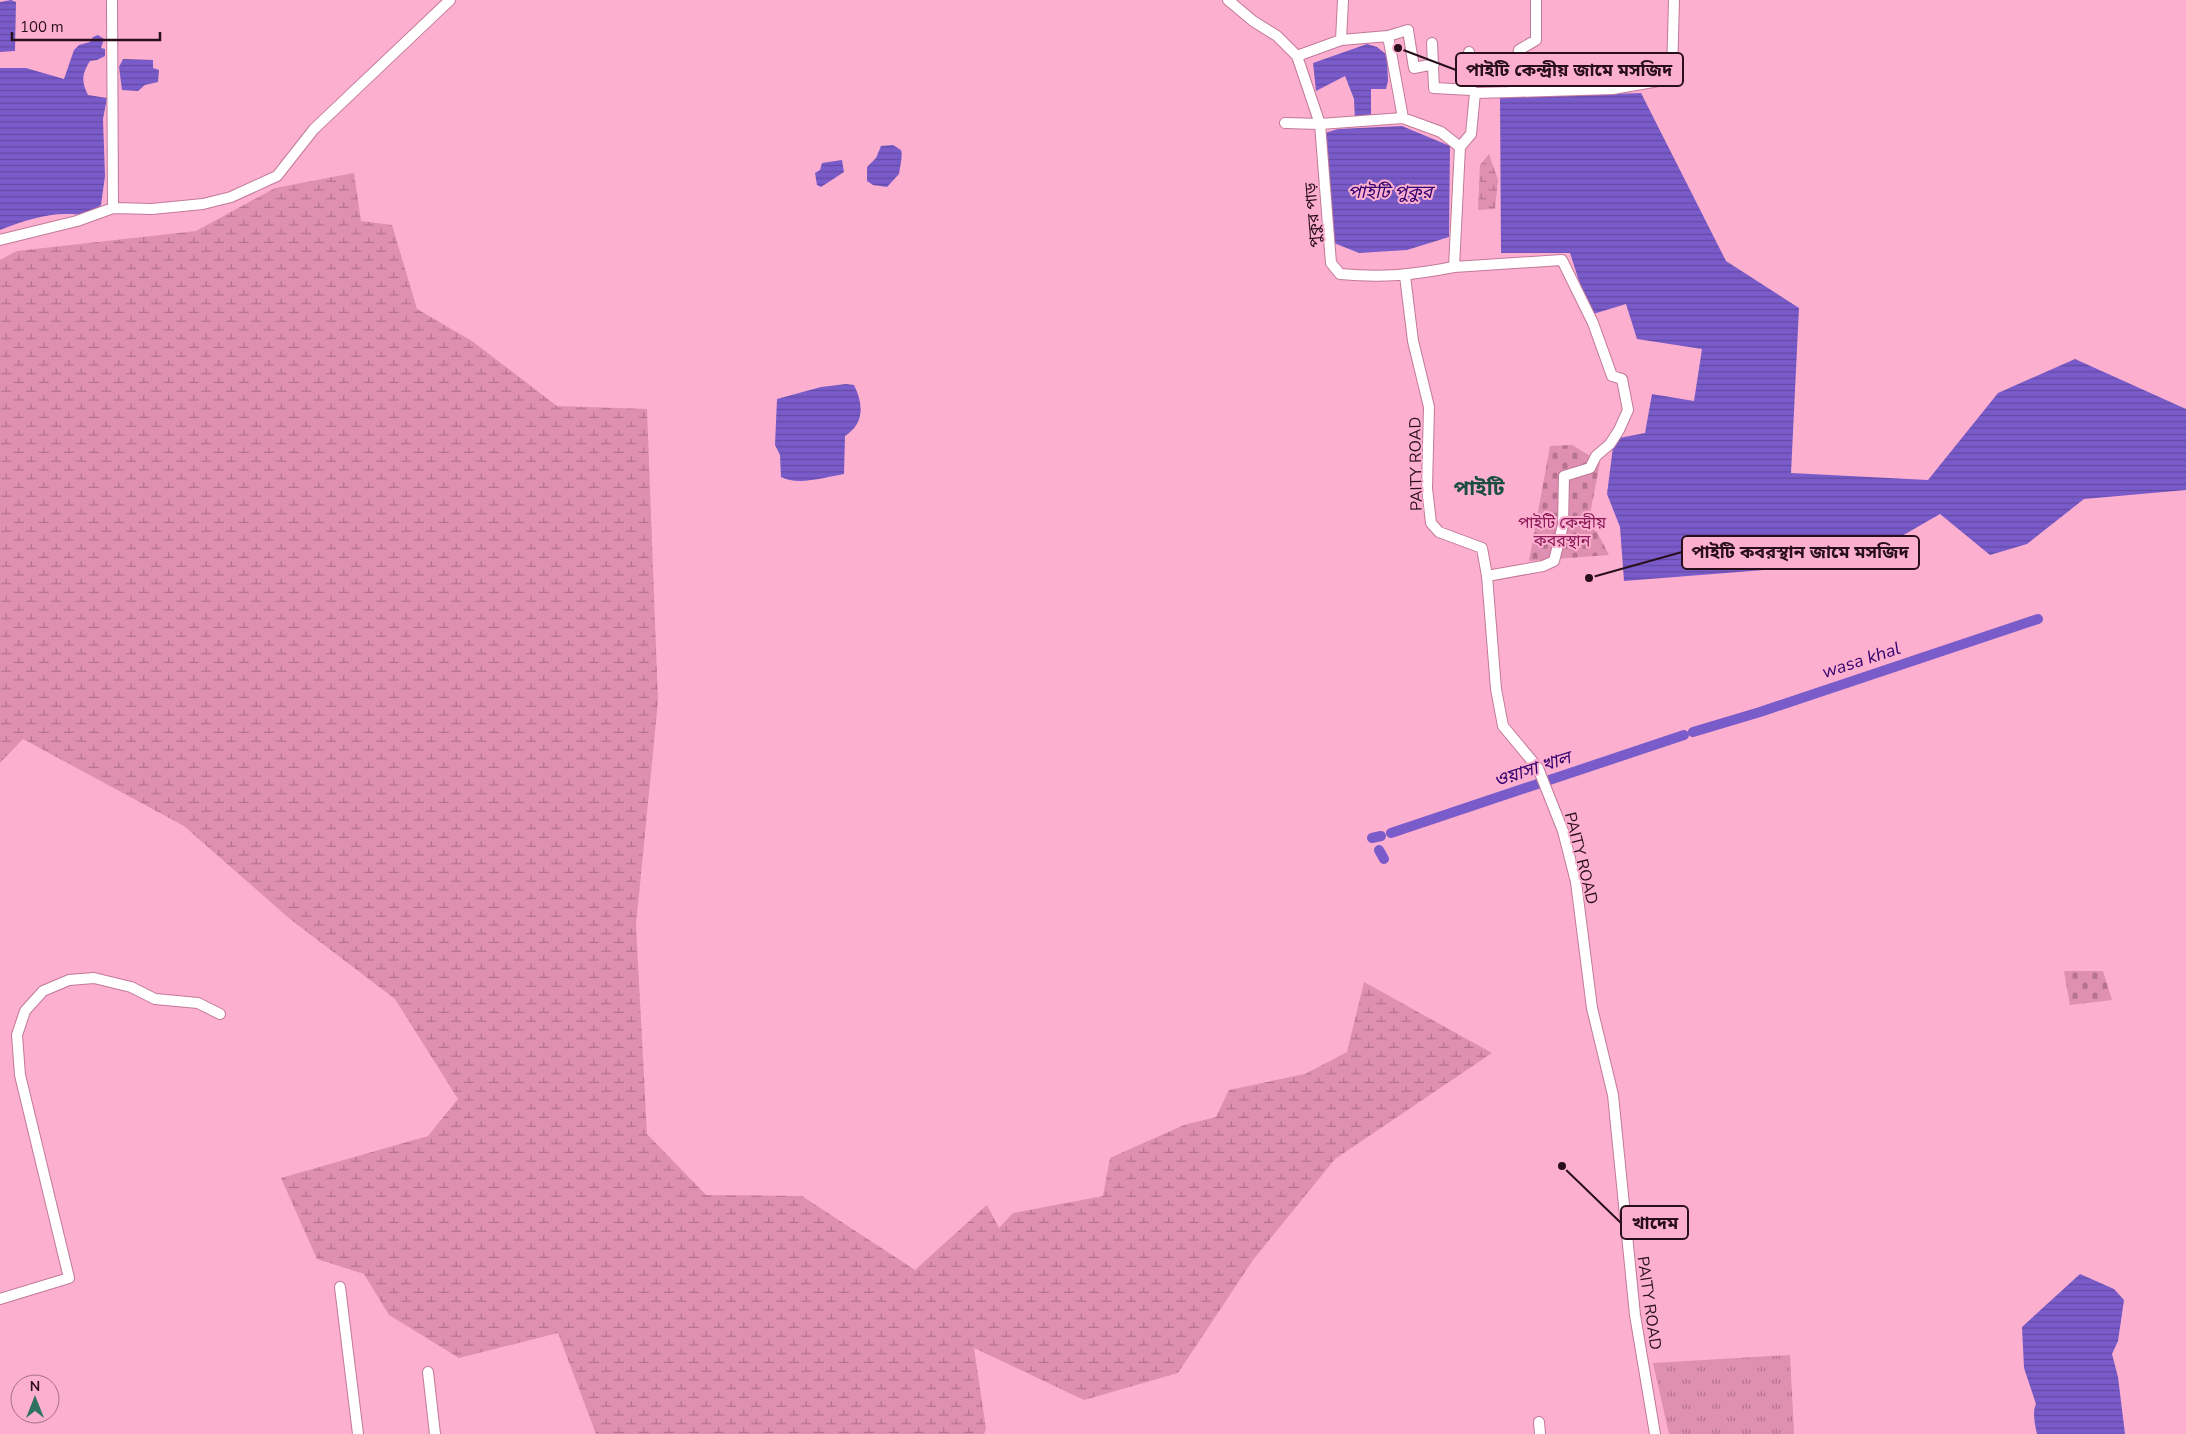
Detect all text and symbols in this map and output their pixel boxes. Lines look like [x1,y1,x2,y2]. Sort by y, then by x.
scale bar [12,10,160,42]
text: 100 m [20,17,64,37]
callout: পাইটি কেন্দ্রীয় জামে মসজিদ [1456,53,1683,86]
text: পাইটি কেন্দ্রীয় জামে মসজিদ [1466,58,1673,82]
water label: পাইটি পুকুর [1348,180,1436,204]
street label: পুকুর পাড় [1299,181,1327,248]
street label: PAITY ROAD [1404,417,1428,511]
district label: পাইটি [1454,474,1505,502]
park label: পাইটি কেন্দ্রীয় কবরস্থান [1518,512,1607,552]
callout: পাইটি কবরস্থান জামে মসজিদ [1682,536,1919,569]
text: পাইটি কবরস্থান জামে মসজিদ [1691,540,1909,564]
water label: wasa khal [1819,636,1903,684]
water label: ওয়াসা খাল [1490,744,1577,793]
street label: PAITY ROAD [1559,810,1603,907]
callout: খাদেম [1621,1206,1688,1239]
text: খাদেম [1632,1211,1679,1235]
street label: PAITY ROAD [1632,1255,1666,1351]
north arrow [10,1374,60,1424]
text: N [30,1377,40,1396]

